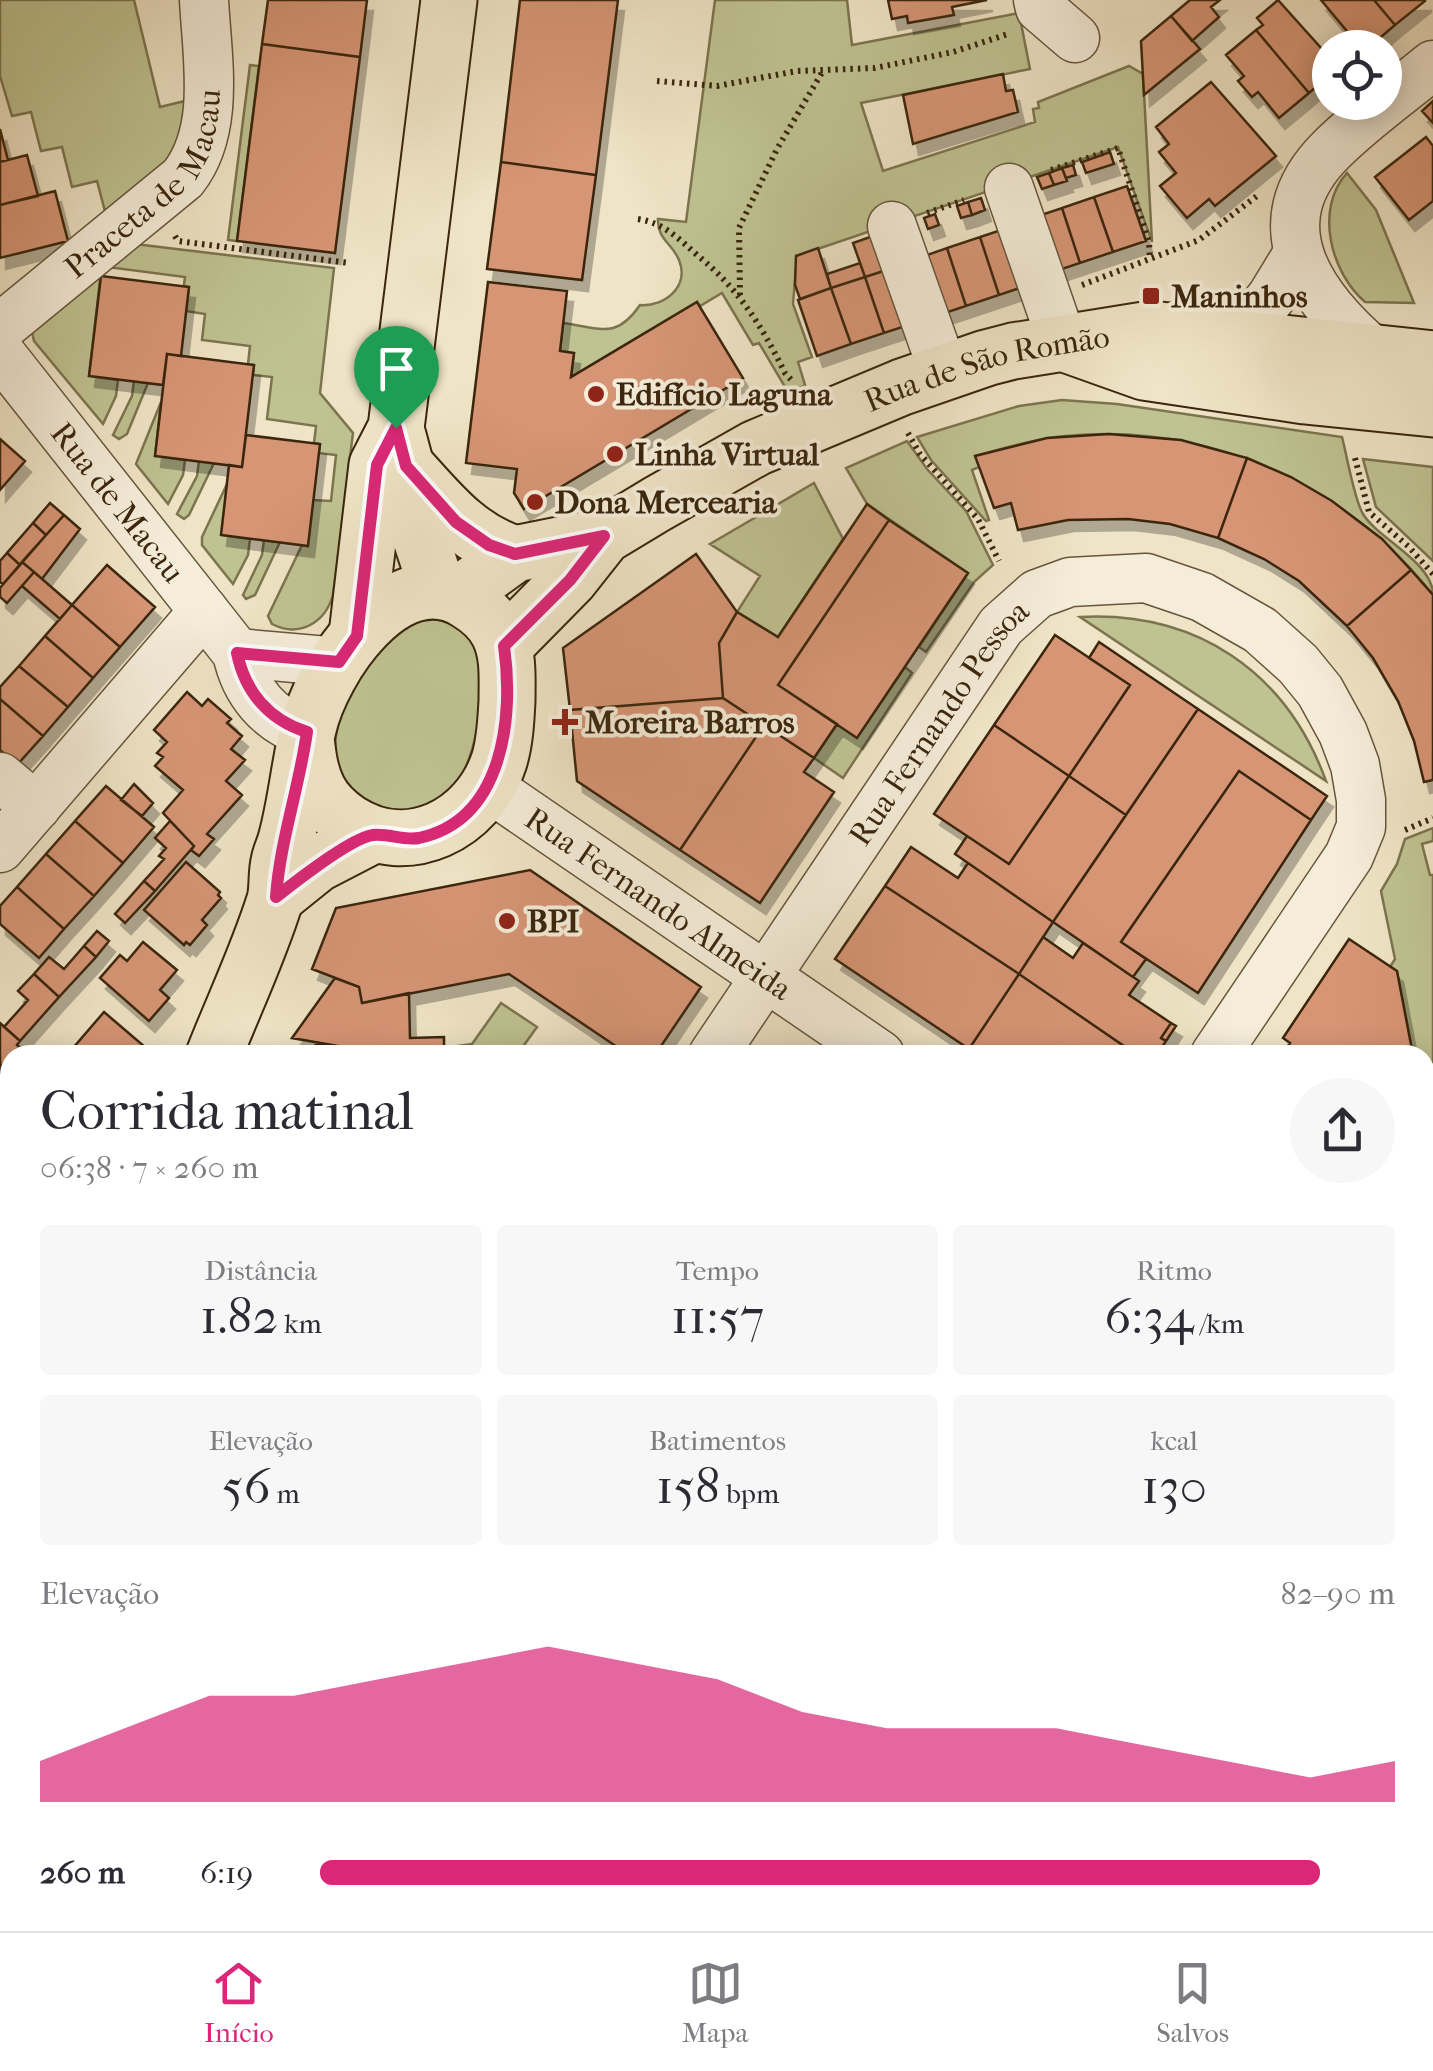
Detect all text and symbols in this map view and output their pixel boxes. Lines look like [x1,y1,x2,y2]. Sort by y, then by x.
map controls [1312,30,1402,120]
button: locate [1312,30,1402,120]
street label: Praceta de Macau [57,88,228,286]
place label: Maninhos [1171,278,1308,315]
marker: Maninhos [1140,285,1162,307]
street label: Rua de São Romão [859,318,1112,420]
pin [354,326,439,429]
icon: arrive [369,341,424,396]
place label: Edifício Laguna [616,376,833,413]
marker: Edifício Laguna [585,383,607,405]
street label: Rua de Macau [43,415,192,590]
place label: Linha Virtual [635,436,819,473]
marker: Linha Virtual [604,443,626,465]
place label: Dona Mercearia [555,484,778,521]
marker: Dona Mercearia [524,491,546,513]
street label: Rua Fernando Pessoa [841,591,1037,852]
place label: Moreira Barros [585,704,795,741]
marker: Moreira Barros [554,711,576,733]
street label: Rua Fernando Almeida [518,800,800,1009]
place label: BPI [527,903,580,940]
marker: BPI [496,910,518,932]
button: share [1290,1078,1395,1183]
text: Corrida matinal [40,1079,414,1143]
text: 06:38 · 7 × 260 m [40,1149,259,1186]
text: Distância [205,1254,317,1287]
text: Tempo [676,1254,759,1287]
text: Ritmo [1136,1254,1212,1287]
text: 1.82 [200,1287,278,1346]
text: 11:57 [671,1287,764,1346]
text: 6:34 [1104,1287,1194,1346]
text: km [278,1307,322,1340]
text: /km [1194,1307,1244,1340]
text: Elevação [209,1424,313,1457]
text: Batimentos [649,1424,786,1457]
text: kcal [1151,1424,1198,1457]
text: 56 [222,1457,271,1516]
text: 158 [656,1457,720,1516]
text: 130 [1141,1457,1207,1516]
text: m [271,1477,300,1510]
text: bpm [720,1477,779,1510]
text: Elevação [40,1575,159,1612]
text: 82–90 m [1281,1575,1395,1612]
text: 260 m [40,1854,125,1891]
text: 6:19 [200,1854,253,1891]
tab: Início [204,1956,274,2049]
tab: Mapa [682,1956,748,2049]
tab: Salvos [1156,1956,1229,2049]

